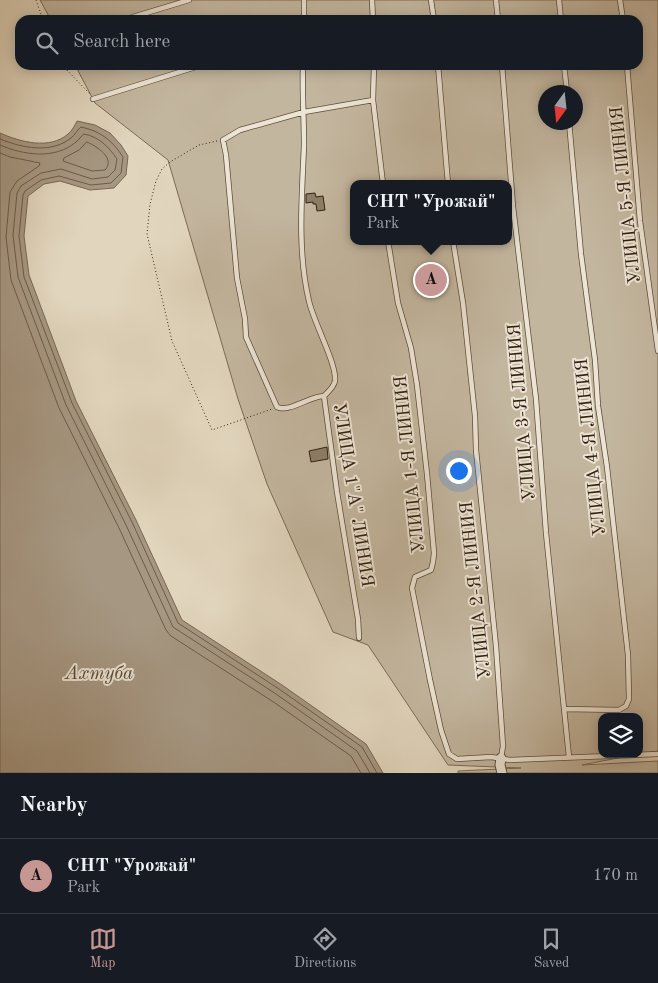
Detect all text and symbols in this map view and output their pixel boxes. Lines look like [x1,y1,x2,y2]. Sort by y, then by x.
search box [15,15,643,70]
icon: search [33,29,61,57]
text: Search here [73,33,170,52]
north arrow [538,85,583,130]
street label: УЛИЦА 5-Я ЛИНИЯ [608,105,644,285]
popup [350,180,512,245]
text: СНТ "Урожай" [366,193,496,212]
text: Park [366,216,399,232]
pin: A [415,261,447,299]
street label: УЛИЦА 3-Я ЛИНИЯ [505,322,539,502]
street label: УЛИЦА 4-Я ЛИНИЯ [573,357,609,537]
street label: УЛИЦА 1-Я ЛИНИЯ [392,374,428,554]
street label: УЛИЦА 1"А" ЛИНИЯ [330,402,376,588]
your location [446,458,472,484]
street label: УЛИЦА 2-Я ЛИНИЯ [458,500,494,680]
water label: Ахтуба [64,664,133,684]
map controls [598,713,643,758]
button: layers [598,713,643,758]
text: Nearby [20,795,88,816]
text: СНТ "Урожай" [67,857,196,876]
text: A [30,868,42,884]
text: 170 m [593,868,638,884]
text: Park [67,880,100,896]
tab: Map [89,925,117,972]
tab: Directions [294,925,356,972]
tab: Saved [534,925,569,972]

